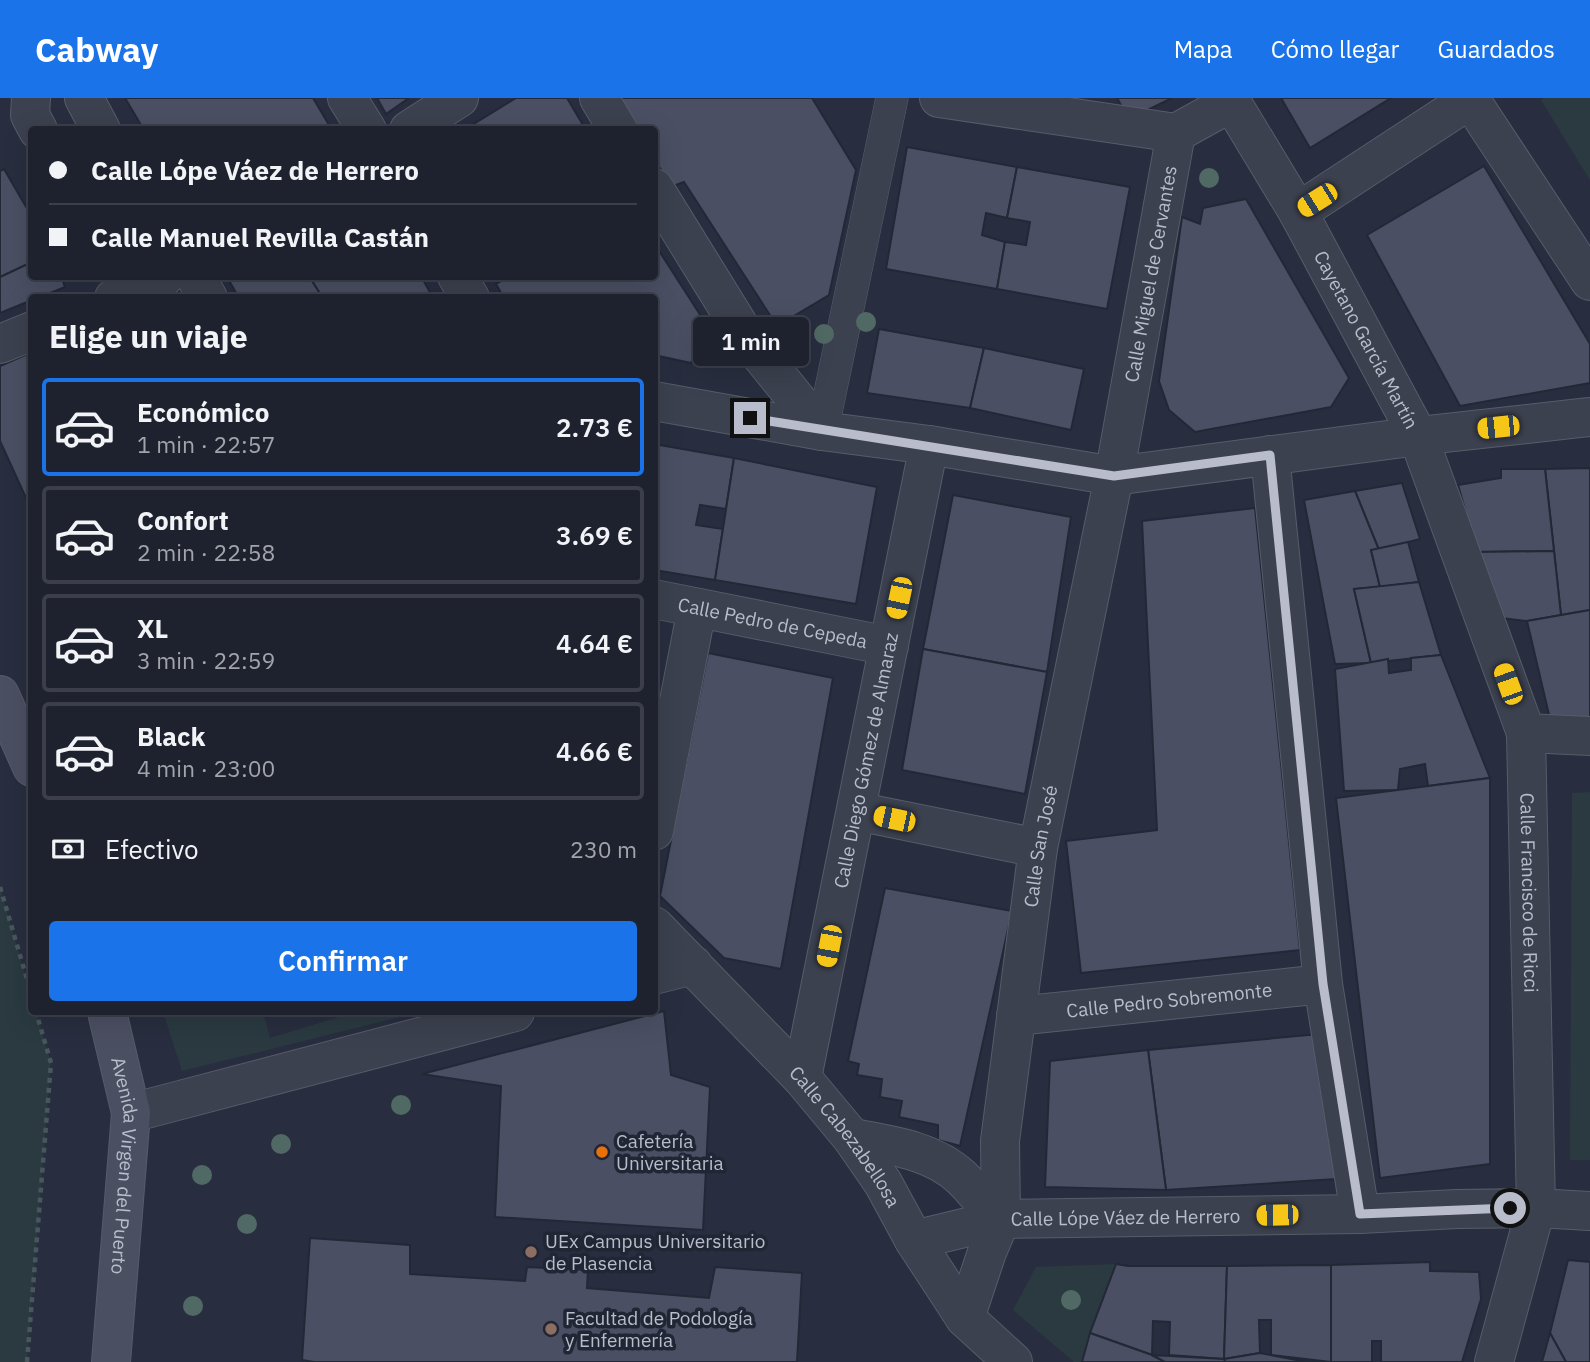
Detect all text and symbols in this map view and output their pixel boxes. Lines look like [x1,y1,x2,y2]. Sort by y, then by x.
text: Cabway [35,28,158,71]
text: Mapa [1174,33,1233,65]
text: Cómo llegar [1271,33,1399,65]
text: Guardados [1437,33,1555,65]
text: Calle Lópe Váez de Herrero [91,153,419,187]
street label: Calle Miguel de Cervantes [1119,163,1182,384]
car [1294,180,1341,220]
text: Calle Manuel Revilla Castán [91,220,429,254]
street label: Cayetano García Martín [1309,246,1424,433]
text: Elige un viaje [49,315,248,357]
callout: 1 min [692,316,808,366]
text: 1 min [721,326,781,356]
text: Económico [137,395,269,429]
icon: car [53,396,116,459]
route end [734,402,766,434]
text: 2.73 € [556,410,633,444]
car [1477,414,1520,440]
text: 1 min · 22:57 [137,429,275,459]
text: Confort [137,503,229,537]
icon: car [53,504,116,567]
text: 3.69 € [556,518,633,552]
text: 2 min · 22:58 [137,537,275,567]
car [885,575,914,621]
street label: Calle Pedro de Cepeda [676,592,869,653]
text: XL [137,611,168,645]
icon: car [53,612,116,675]
text: 4.64 € [556,626,633,660]
street label: Calle Diego Gómez de Almaraz [828,630,903,890]
text: 3 min · 22:59 [137,645,275,675]
car [1491,661,1526,707]
text: Black [137,719,205,753]
icon: car [53,720,116,783]
text: 4.66 € [556,734,633,768]
text: 4 min · 23:00 [137,753,275,783]
street label: Calle San José [1018,783,1063,909]
street label: Calle Francisco de Ricci [1515,792,1543,993]
car [872,804,917,834]
icon: cash [49,830,87,868]
text: Efectivo [105,832,199,866]
text: 230 m [570,834,637,864]
button: Confirmar [49,921,637,1001]
car [815,923,844,969]
street label: Calle Pedro Sobremonte [1065,977,1273,1023]
street label: Avenida Virgen del Puerto [106,1054,143,1275]
street label: Calle Cabezabellosa [784,1060,906,1211]
place label: Cafetería Universitaria [616,1129,724,1175]
marker: Cafetería Universitaria [594,1144,610,1160]
route start [1494,1192,1526,1224]
street label: Calle Lópe Váez de Herrero [1011,1204,1240,1231]
car [1256,1204,1299,1226]
place label: UEx Campus Universitario de Plasencia [545,1229,765,1275]
marker: UEx Campus Universitario de Plasencia [523,1244,539,1260]
place label: Facultad de Podología y Enfermería [565,1306,753,1352]
marker: Facultad de Podología y Enfermería [543,1321,559,1337]

